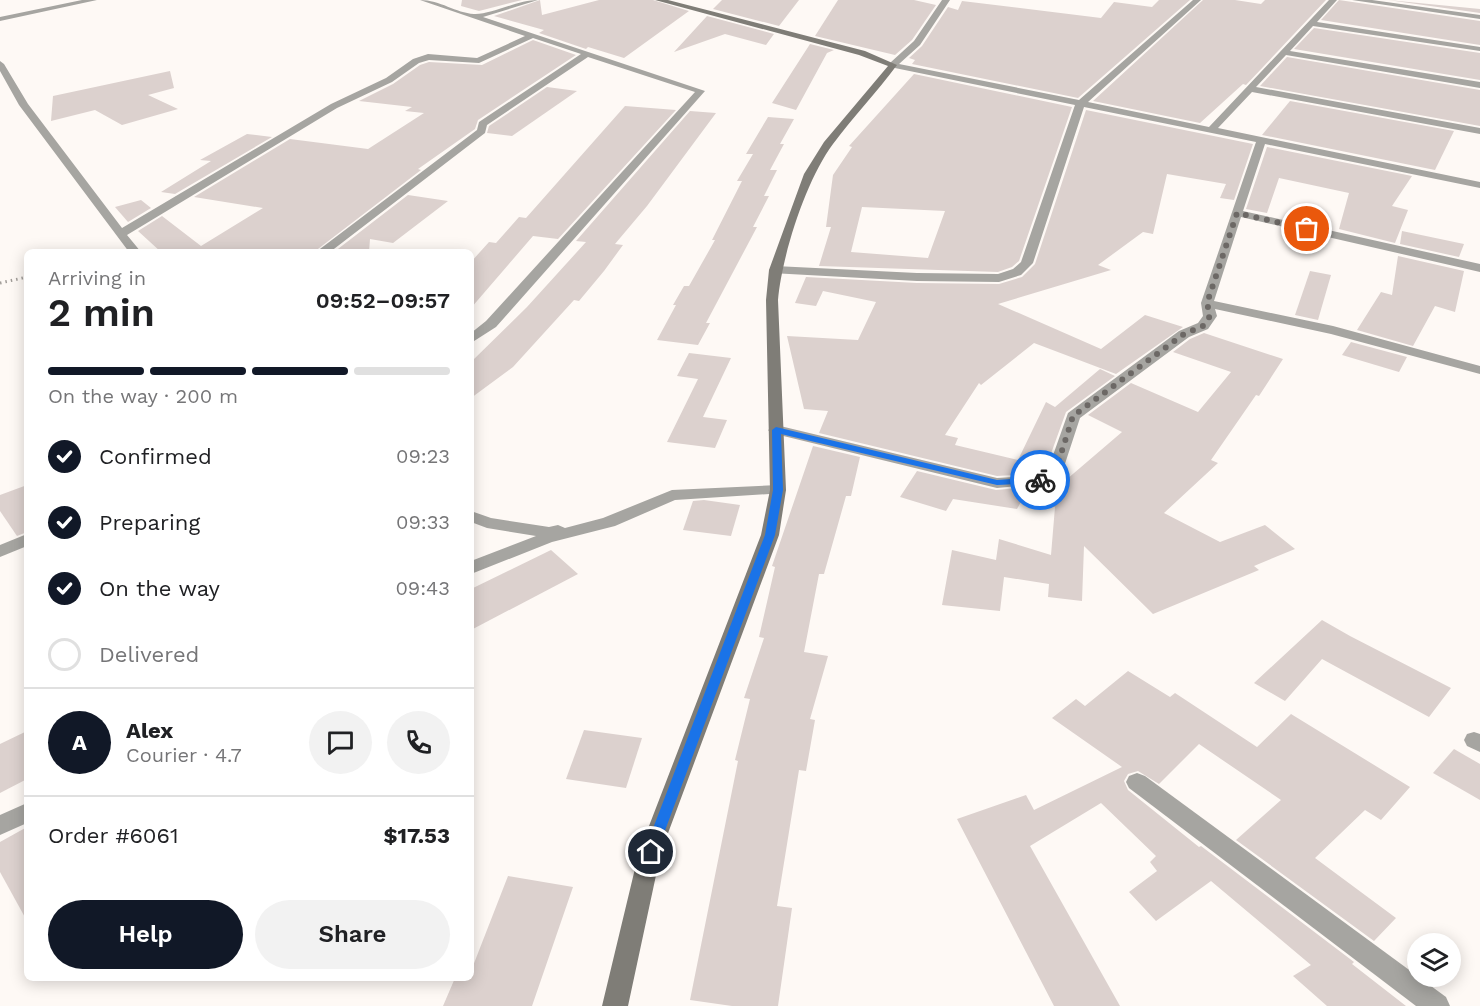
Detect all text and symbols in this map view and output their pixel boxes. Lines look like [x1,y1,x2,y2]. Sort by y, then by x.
pin [1281,203,1332,254]
icon: bag [1290,212,1323,245]
text: Arriving in [48,266,146,290]
text: 09:52–09:57 [316,288,450,313]
text: 2 min [48,290,155,335]
text: On the way · 200 m [48,384,238,408]
icon: check [48,440,81,473]
text: Confirmed [99,444,212,469]
text: 09:23 [396,444,450,468]
courier [1010,450,1070,510]
icon: bike [1024,464,1057,497]
icon: check [48,506,81,539]
text: Preparing [99,510,200,535]
text: 09:33 [396,510,450,534]
icon: check [48,572,81,605]
text: On the way [99,576,220,601]
text: 09:43 [395,576,450,600]
text: Delivered [99,642,199,667]
button: chat [309,711,372,774]
button: phone [387,711,450,774]
text: Alex [126,718,173,743]
text: A [72,730,87,755]
text: Courier · 4.7 [126,743,242,767]
text: Order #6061 [48,823,179,848]
text: $17.53 [383,823,450,848]
pin [625,826,676,877]
icon: home [634,835,667,868]
button: Help [48,900,243,969]
button: Share [255,900,450,969]
map controls [1407,933,1461,987]
button: layers [1407,933,1461,987]

